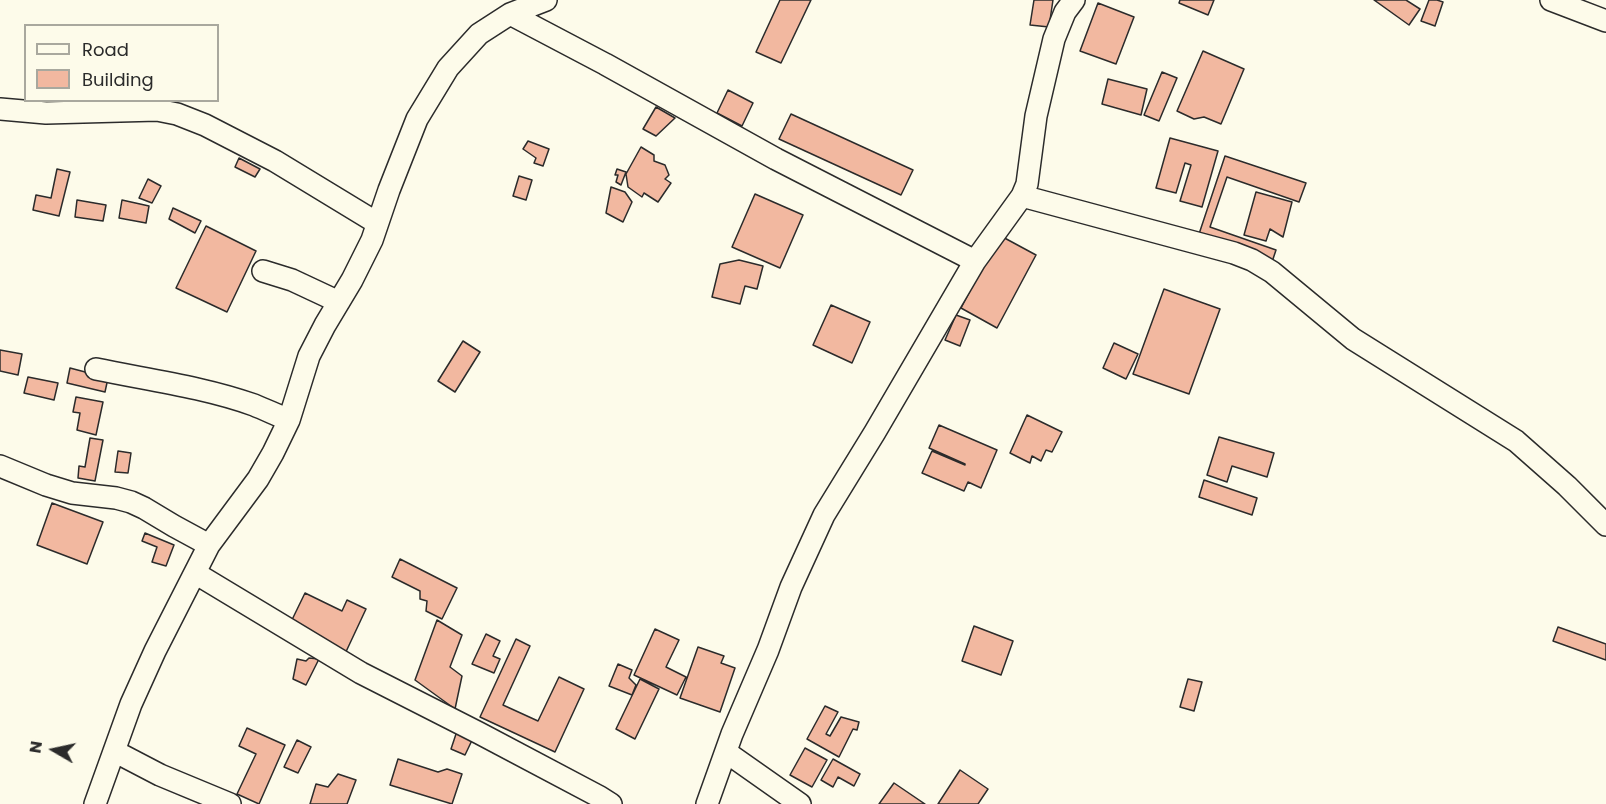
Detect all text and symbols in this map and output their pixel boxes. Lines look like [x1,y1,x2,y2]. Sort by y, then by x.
legend [24,24,219,102]
text: Road [82,37,129,62]
text: Building [82,67,154,92]
north arrow [24,720,84,780]
text: N [23,739,48,755]

